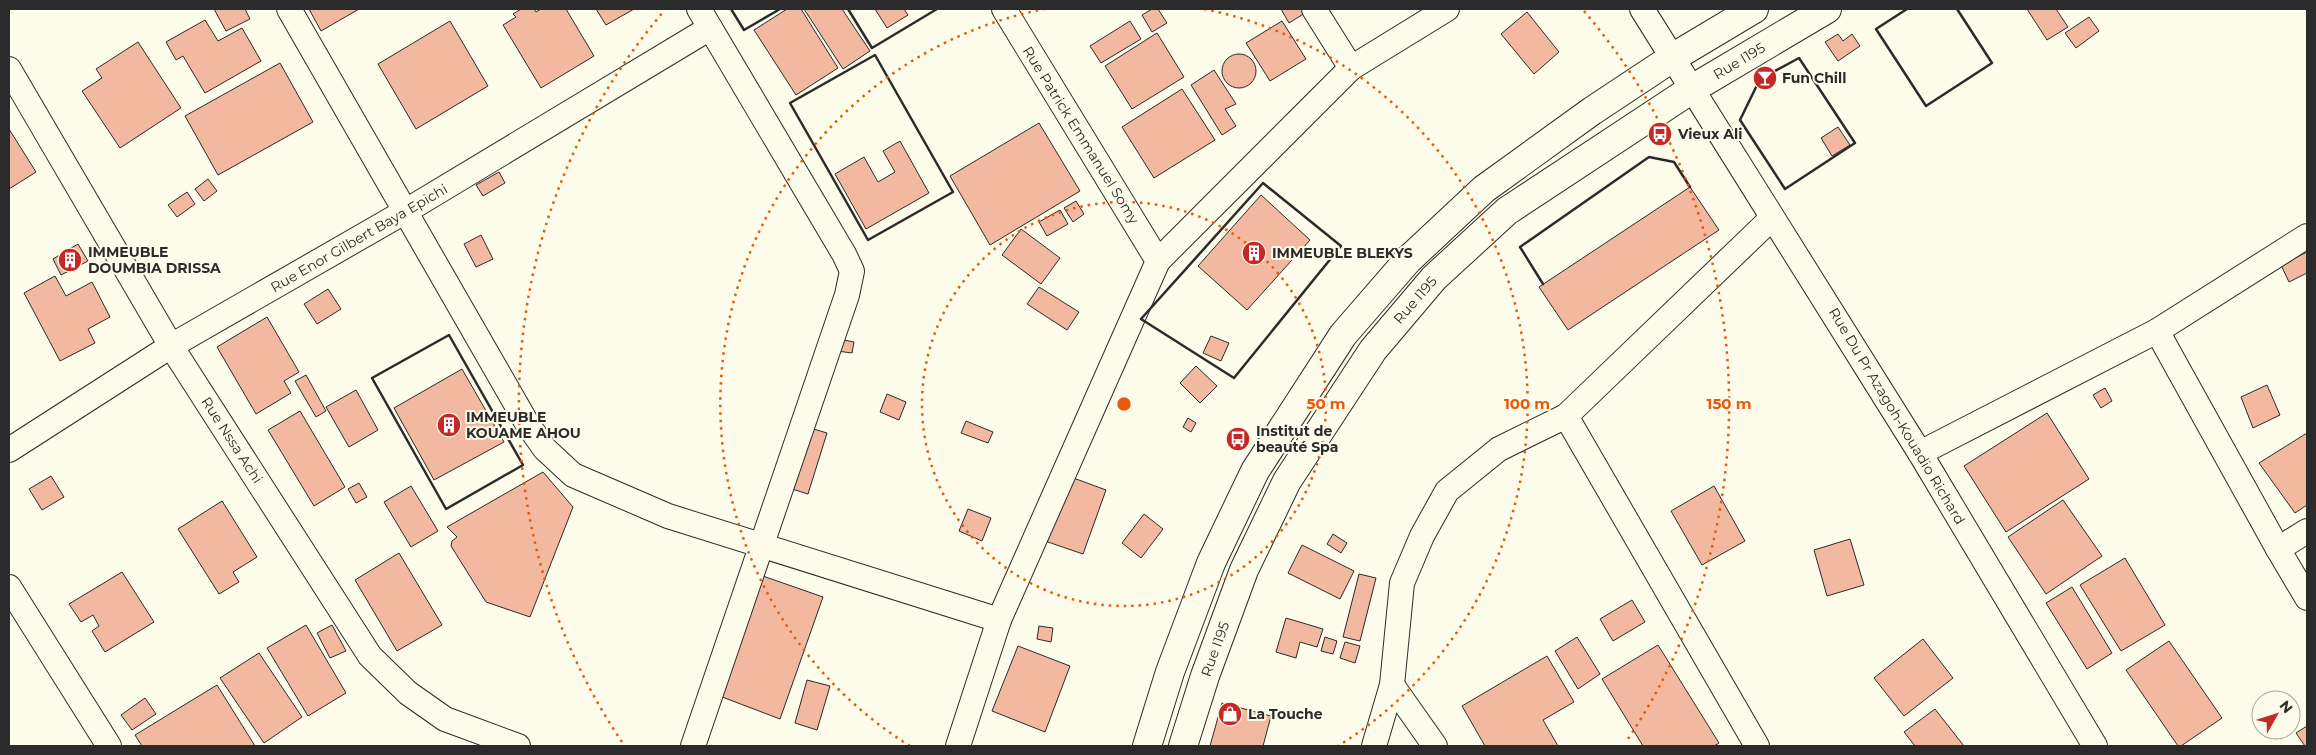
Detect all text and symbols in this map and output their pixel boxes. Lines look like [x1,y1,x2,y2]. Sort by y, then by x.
street label: Rue I195 [1710,38,1768,83]
street label: Rue Patrick Emmanuel Somy [1019,43,1143,228]
bar icon: Fun Chill [1752,65,1778,91]
place label: Fun Chill [1782,69,1846,87]
bus stop icon: Vieux Ali [1647,121,1673,147]
place label: Vieux Ali [1677,125,1742,143]
street label: Rue Enor Gilbert Baya Epichi [267,180,451,296]
building icon: IMMEUBLE BLEKYS [1241,240,1267,266]
place label: IMMEUBLE DOUMBIA DRISSA [88,243,221,277]
place label: IMMEUBLE BLEKYS [1272,244,1413,262]
building icon: IMMEUBLE DOUMBIA DRISSA [57,247,83,273]
street label: Rue I195 [1389,272,1441,328]
street label: Rue Du Pr Azagoh-Kouadio Richard [1825,304,1969,528]
street label: Rue Nssa Achi [197,393,267,487]
text: 50 m [1306,394,1346,413]
text: 100 m [1504,394,1550,413]
text: 150 m [1707,394,1751,413]
centre of rings [1115,395,1133,413]
place label: IMMEUBLE KOUAME AHOU [466,408,581,442]
building icon: IMMEUBLE KOUAME AHOU [436,412,462,438]
place label: Institut de beauté Spa [1256,422,1338,456]
bus stop icon: Institut de beauté Spa [1225,426,1251,452]
street label: Rue I195 [1197,619,1233,679]
north arrow [2251,690,2301,740]
text: N [2276,697,2297,717]
shop icon: La Touche [1217,701,1243,727]
place label: La Touche [1248,705,1323,723]

